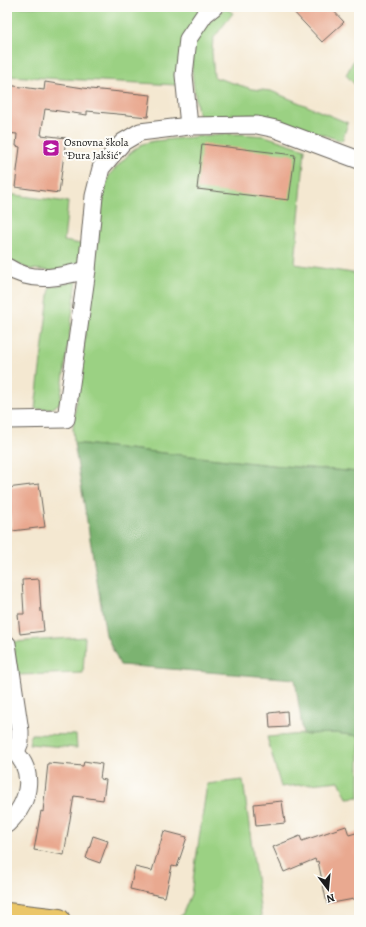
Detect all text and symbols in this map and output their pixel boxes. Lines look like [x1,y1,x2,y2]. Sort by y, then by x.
place label: Osnovna škola "Đura Jakšić" [64,135,129,163]
school or university icon: Osnovna škola "Đura Jakšić" [41,138,61,158]
north arrow [308,869,348,909]
text: N [325,890,337,906]

